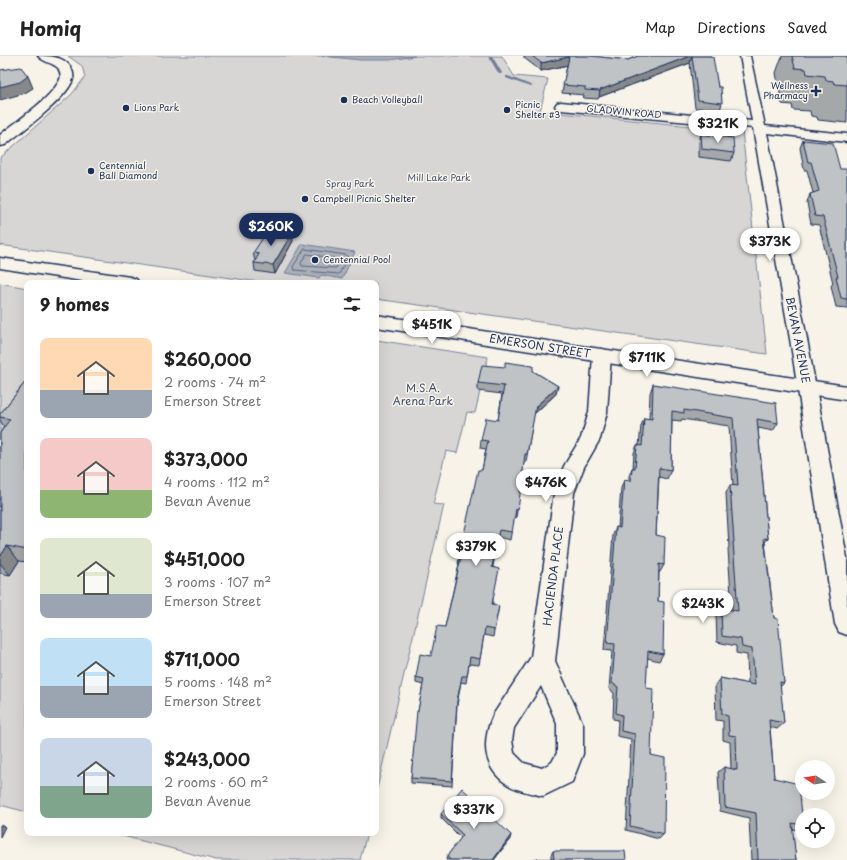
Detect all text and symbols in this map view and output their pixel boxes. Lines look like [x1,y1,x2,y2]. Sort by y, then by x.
text: Homiq [20,14,81,42]
text: Map [645,17,675,38]
text: Directions [697,17,765,38]
text: Saved [787,17,827,38]
place label: Wellness Pharmacy [763,78,808,102]
marker: Wellness Pharmacy [811,86,821,96]
place label: Beach Volleyball [352,92,422,106]
marker: Beach Volleyball [339,95,349,105]
place label: Picnic Shelter #3 [515,97,560,121]
place label: Lions Park [134,100,180,114]
street label: GLADWIN ROAD [586,101,662,121]
marker: Lions Park [121,103,131,113]
marker: Picnic Shelter #3 [502,105,512,115]
pin: $321K [690,110,746,144]
text: $321K [697,113,739,132]
place label: Centennial Ball Diamond [99,158,157,182]
marker: Centennial Ball Diamond [86,166,96,176]
park label: Mill Lake Park [408,170,471,184]
park label: Spray Park [326,176,375,190]
place label: Campbell Picnic Shelter [313,191,416,205]
marker: Campbell Picnic Shelter [300,194,310,204]
pin: $260K [243,213,299,247]
text: $260K [248,216,294,235]
pin: $373K [742,228,798,262]
text: $373K [749,231,791,250]
place label: Centennial Pool [323,252,391,266]
marker: Centennial Pool [310,255,320,265]
text: 9 homes [40,291,109,317]
icon: filters [341,293,363,315]
street label: BEVAN AVENUE [782,295,815,385]
pin: $451K [404,311,460,345]
text: $451K [412,314,452,333]
street label: EMERSON STREET [488,329,592,362]
pin: $711K [619,344,675,378]
text: $260,000 [164,346,251,372]
text: $711K [629,347,665,366]
icon: home [72,354,120,402]
text: 2 rooms · 74 m² [164,372,266,391]
park label: M.S.A. Arena Park [393,379,453,409]
text: Emerson Street [164,391,261,410]
text: $373,000 [164,446,248,472]
icon: home [72,454,120,502]
pin: $476K [518,469,574,503]
text: 4 rooms · 112 m² [164,472,270,491]
text: $476K [525,472,567,491]
text: Bevan Avenue [164,491,251,510]
street label: HACIENDA PLACE [538,525,567,627]
pin: $379K [448,533,504,567]
text: $379K [455,536,497,555]
text: $451,000 [164,546,245,572]
icon: home [72,554,120,602]
text: 3 rooms · 107 m² [164,572,271,591]
pin: $243K [675,590,731,624]
text: Emerson Street [164,591,261,610]
text: $243K [681,593,725,612]
text: $711,000 [164,646,240,672]
icon: home [72,654,120,702]
text: 5 rooms · 148 m² [164,672,272,691]
text: Emerson Street [164,691,261,710]
text: $243,000 [164,746,250,772]
icon: home [72,754,120,802]
north arrow [795,760,835,800]
map controls [795,760,835,848]
text: 2 rooms · 60 m² [164,772,269,791]
text: Bevan Avenue [164,791,251,810]
pin: $337K [446,796,502,830]
text: $337K [453,799,495,818]
button: locate [795,808,835,848]

